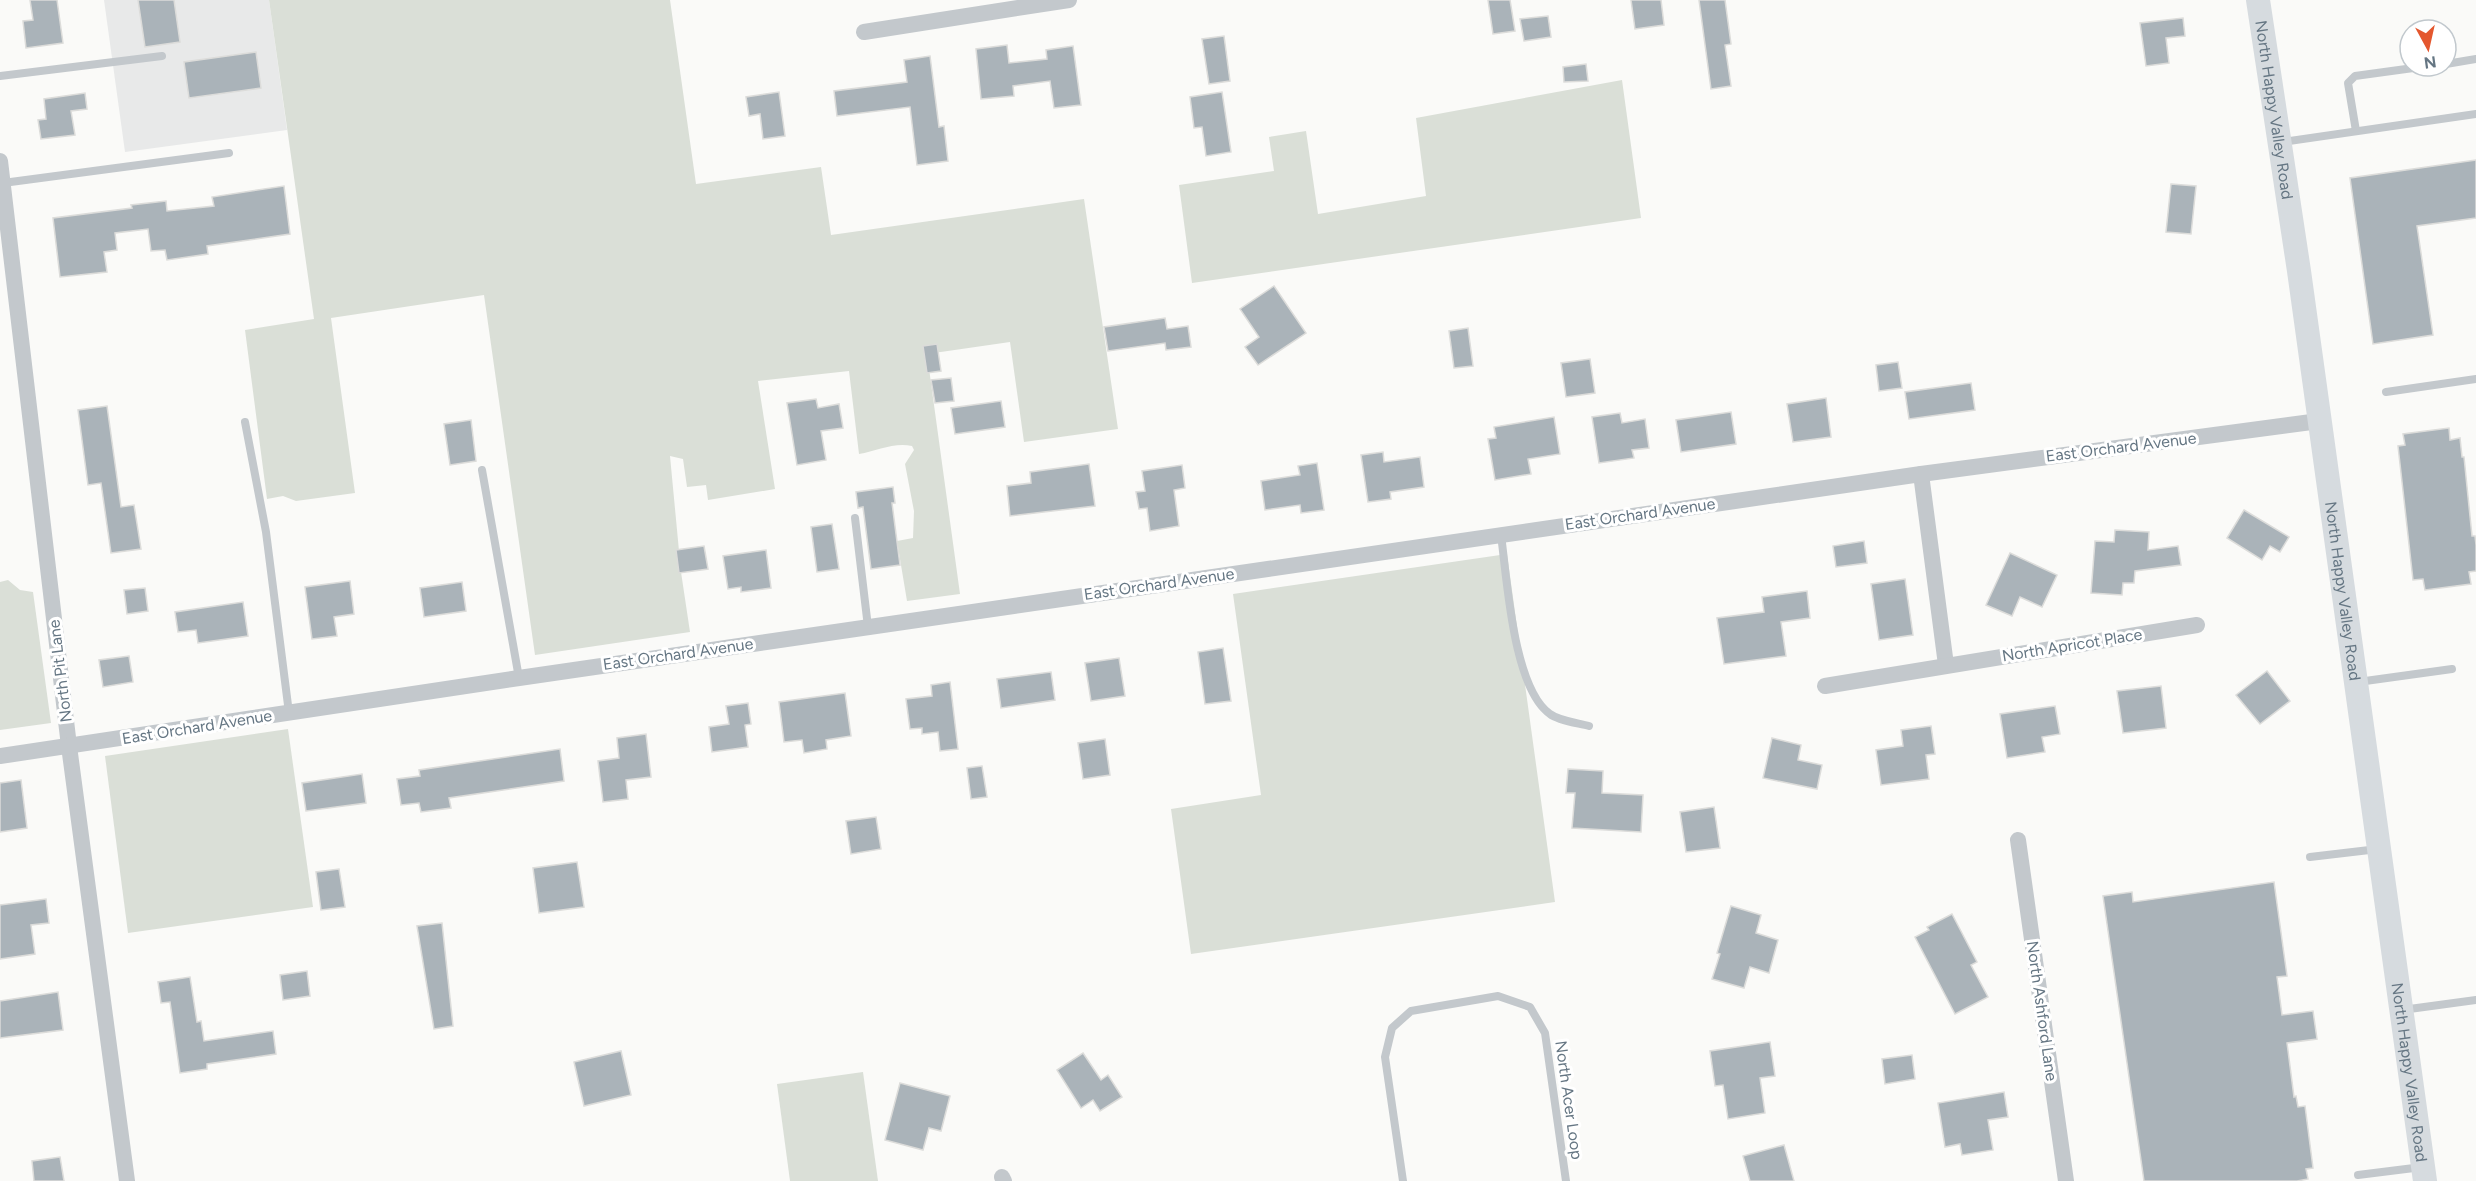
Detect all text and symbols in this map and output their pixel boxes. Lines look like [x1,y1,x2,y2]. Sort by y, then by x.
north arrow [2398,18,2458,78]
street label: North Happy Valley Road [2252,19,2298,201]
text: N [2423,52,2437,73]
street label: East Orchard Avenue [2045,428,2198,466]
street label: East Orchard Avenue [1564,494,1717,534]
street label: North Happy Valley Road [2321,500,2365,682]
street label: East Orchard Avenue [1083,564,1236,604]
street label: North Pit Lane [44,618,76,723]
street label: North Apricot Place [2001,624,2144,665]
street label: East Orchard Avenue [602,634,755,674]
street label: East Orchard Avenue [121,706,274,748]
street label: North Ashford Lane [2023,940,2061,1083]
street label: North Happy Valley Road [2388,981,2432,1163]
street label: North Acer Loop [1551,1039,1587,1161]

